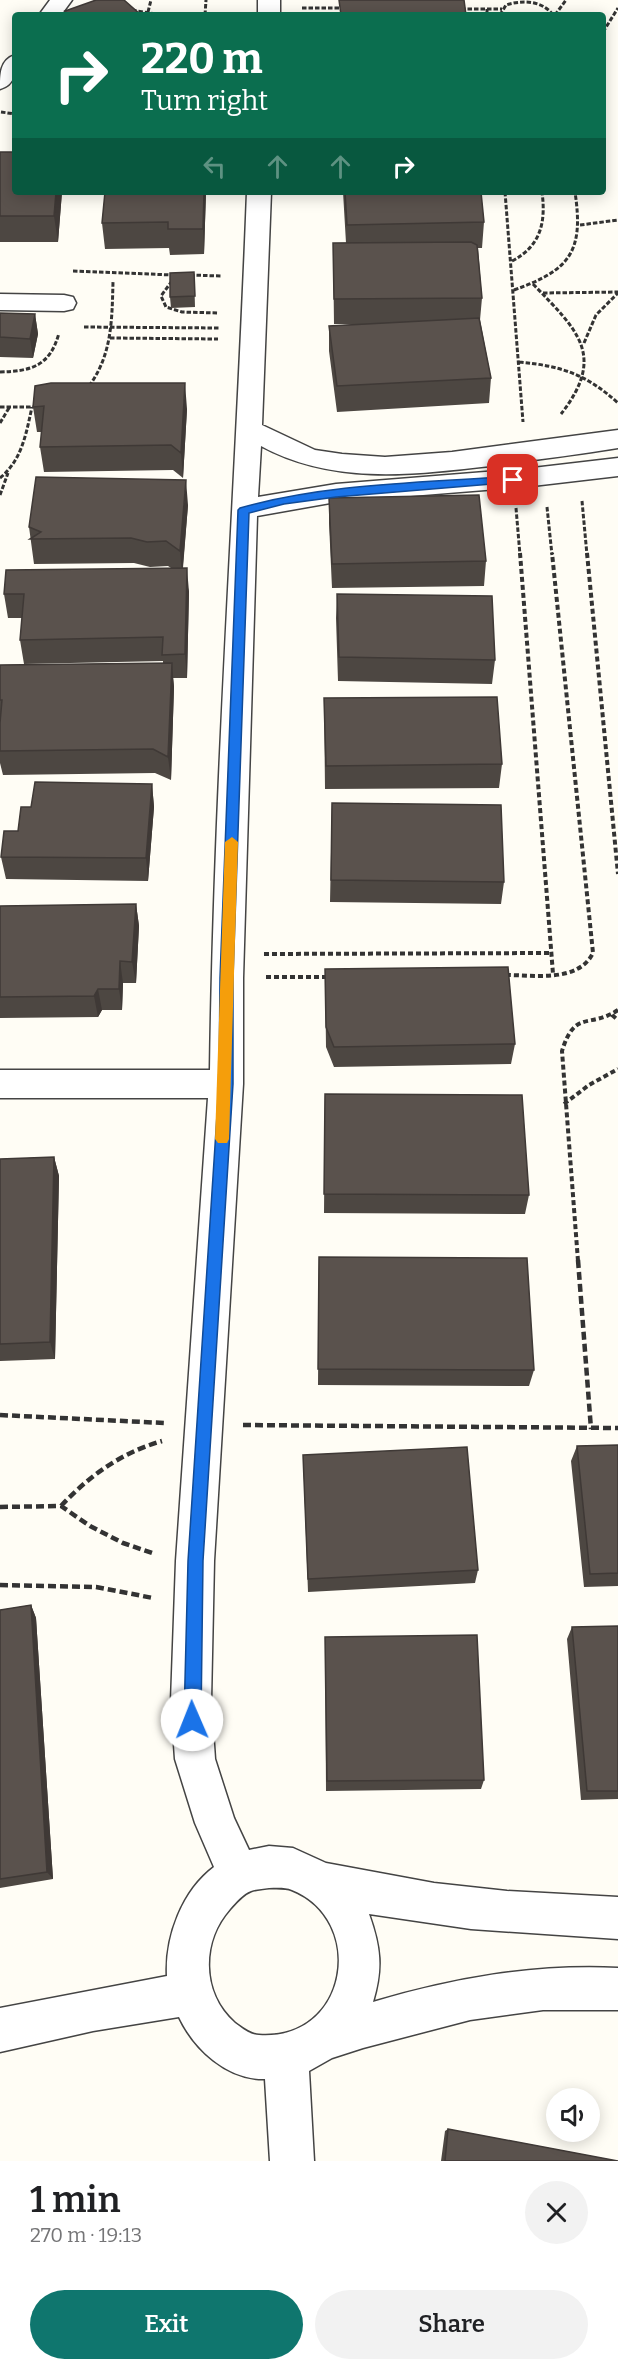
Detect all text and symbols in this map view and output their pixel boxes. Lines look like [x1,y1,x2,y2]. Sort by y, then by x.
text: 220 m [141,34,263,84]
icon: right [42,36,120,114]
text: Turn right [141,85,268,117]
icon: left [198,150,231,183]
icon: ahead [261,150,294,183]
icon: ahead [324,150,357,183]
icon: right [387,150,420,183]
pin [487,454,538,505]
icon: arrive [496,463,529,496]
position arrow [160,1688,224,1752]
map controls [546,2088,600,2142]
button: sound [546,2088,600,2142]
text: 1 min [30,2178,121,2222]
button: close [525,2181,588,2244]
text: 270 m · 19:13 [30,2223,142,2247]
button: Exit [30,2290,303,2359]
button: Share [315,2290,588,2359]

